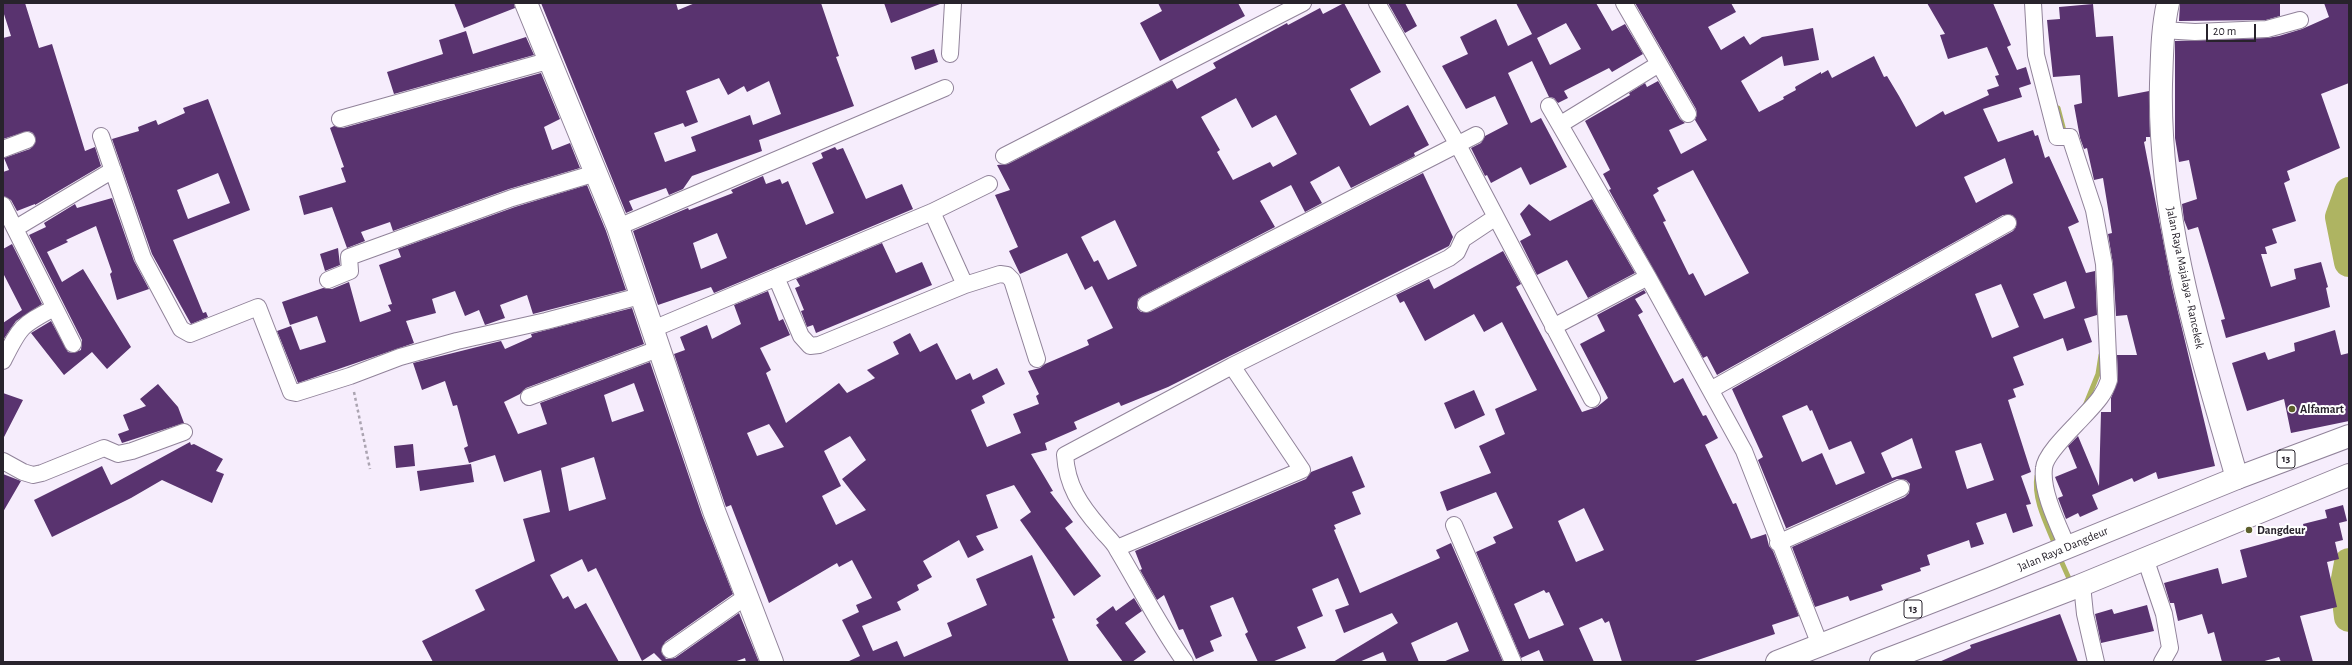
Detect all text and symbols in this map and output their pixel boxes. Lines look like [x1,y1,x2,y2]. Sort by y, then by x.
scale bar [2208,16,2258,42]
text: 20 m [2213,25,2236,37]
street label: Jalan Raya Majalaya - Rancekek [2163,206,2207,350]
place label: Alfamart [2300,402,2344,416]
marker: Alfamart [2287,404,2297,414]
road number: 13 [2277,450,2295,468]
street label: Jalan Raya Dangdeur [2016,523,2110,575]
place label: Dangdeur [2257,523,2305,537]
marker: Dangdeur [2244,525,2254,535]
road number: 13 [1904,600,1922,618]

